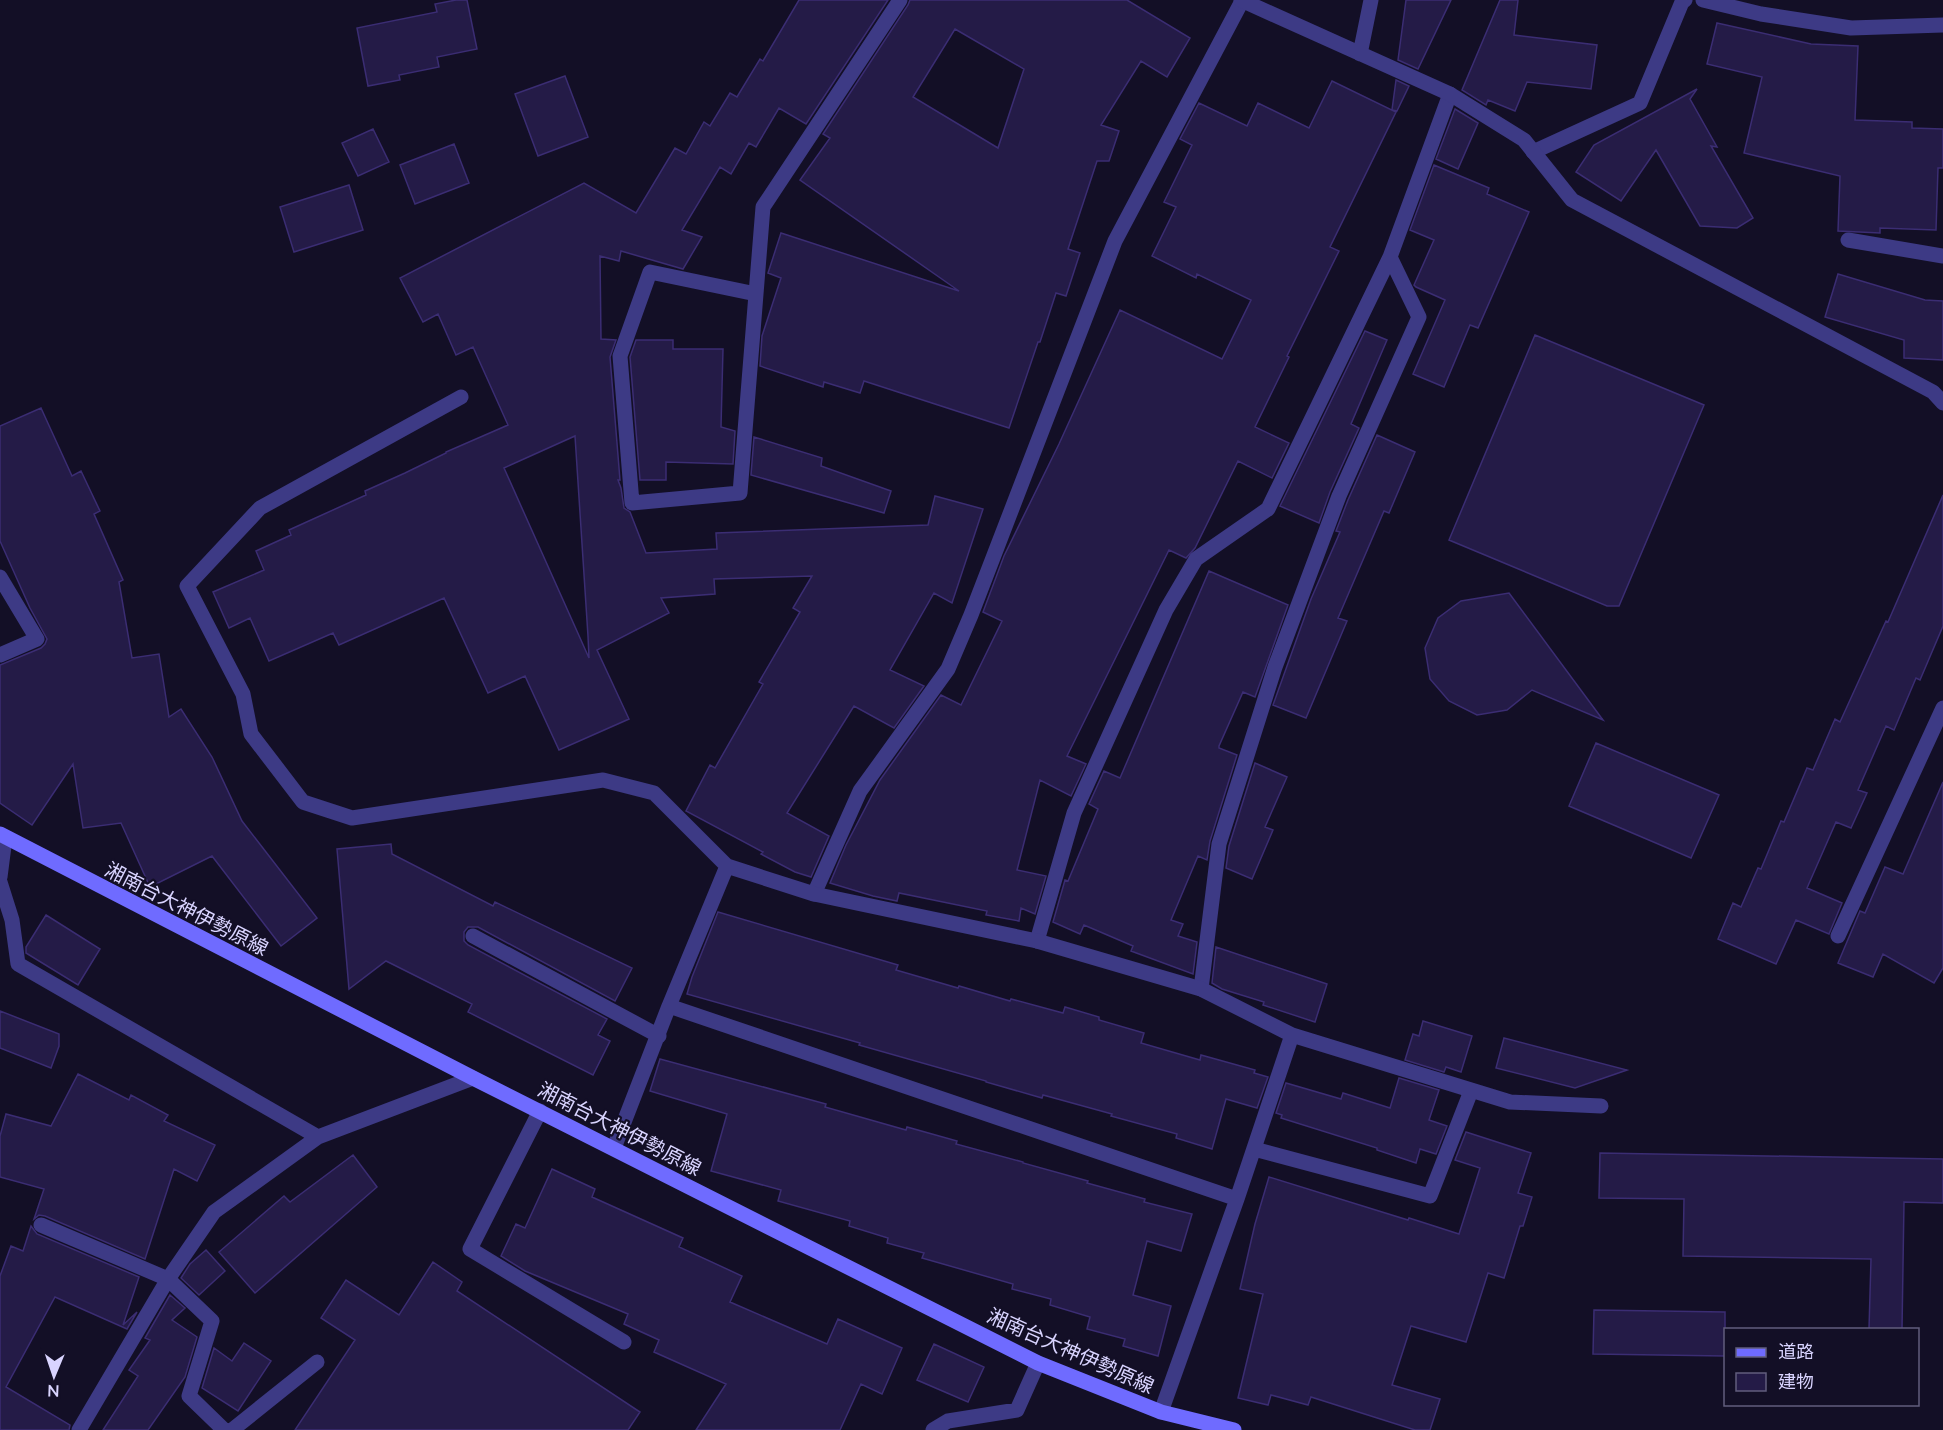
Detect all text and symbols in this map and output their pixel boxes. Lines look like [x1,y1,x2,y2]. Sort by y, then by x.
street label: 湘南台大神伊勢原線 [101,856,273,960]
street label: 湘南台大神伊勢原線 [534,1076,706,1180]
street label: 湘南台大神伊勢原線 [984,1302,1158,1398]
legend [1724,1328,1919,1406]
text: 道路 [1778,1340,1814,1362]
north arrow [24,1346,84,1406]
text: 建物 [1778,1370,1814,1392]
text: N [47,1382,60,1401]

